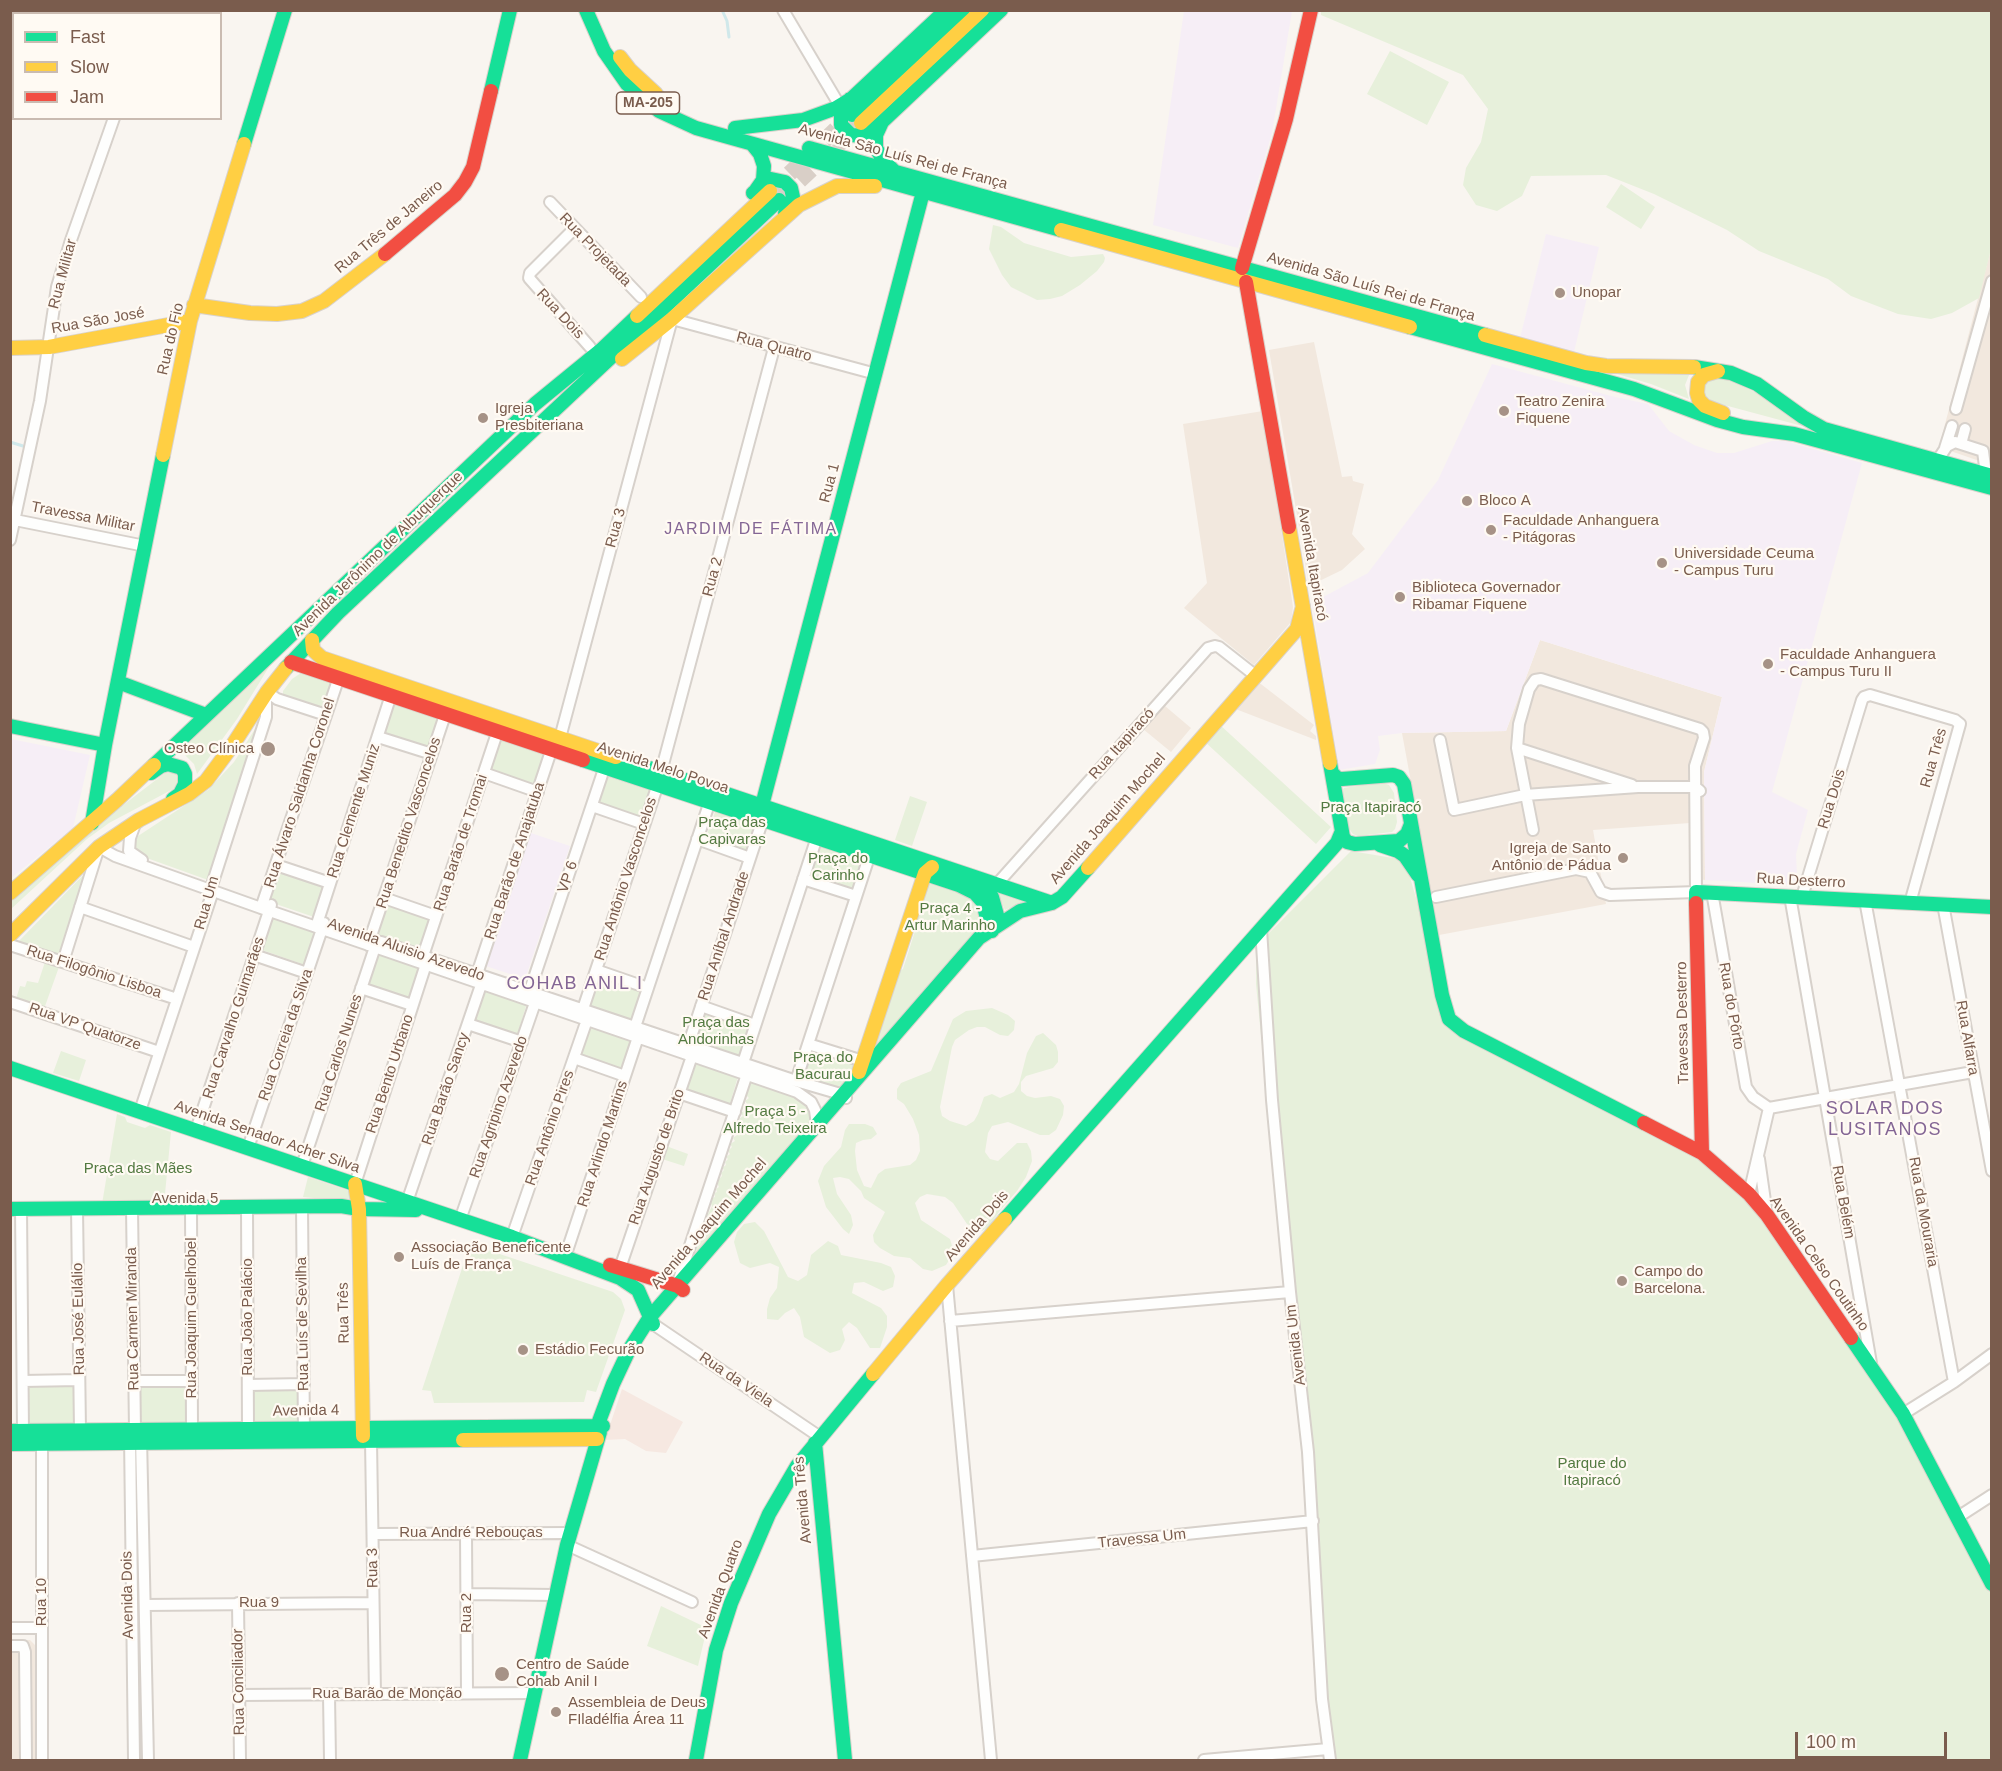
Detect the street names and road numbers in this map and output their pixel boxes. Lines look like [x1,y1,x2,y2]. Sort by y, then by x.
road number: MA-205 [616,92,680,114]
street label: Avenida São Luís Rei de França [796,120,1010,194]
street label: Rua Três de Janeiro [331,177,447,277]
street label: Rua Projetada [555,209,635,291]
street label: Rua Militar [45,237,81,311]
street label: Avenida São Luís Rei de França [1265,249,1477,325]
street label: Rua Dois [532,285,588,343]
street label: Rua do Fio [154,301,188,377]
street label: Rua São José [50,304,146,338]
street label: Rua Quatro [734,328,814,366]
street label: Rua 1 [816,461,844,505]
street label: Avenida Jerônimo de Albuquerque [289,468,467,640]
street label: Travessa Militar [30,498,136,536]
street label: Avenida Itapiracó [1293,505,1331,623]
street label: Rua 3 [602,506,630,550]
street label: Rua 2 [699,555,727,599]
street label: Rua Álvaro Saldanha Coronel [261,696,339,890]
street label: Rua Itapiracó [1085,705,1159,783]
street label: Rua Três [1917,726,1951,790]
street label: Rua Benedito Vasconcelos [373,735,445,911]
street label: Avenida Melo Povoa [595,738,731,798]
street label: Rua Clemente Muniz [324,742,384,880]
street label: Avenida Joaquim Mochel [1046,750,1170,888]
street label: Rua Dois [1814,767,1850,831]
street label: Rua Barão de Tromai [430,772,492,914]
street label: Rua Barão de Anajatuba [481,780,549,942]
street label: Rua Antônio Vasconcelos [591,795,661,963]
street label: VP 6 [554,859,582,895]
street label: Rua Aníbal Andrade [695,869,753,1003]
street label: Rua Desterro [1756,870,1846,892]
street label: Rua Um [191,874,223,932]
street label: Avenida Aluisio Azevedo [325,915,487,985]
street label: Rua Carvalho Guimarães [199,935,269,1101]
street label: Rua Filogônio Lisboa [24,942,164,1002]
street label: Travessa Desterro [1673,961,1693,1085]
street label: Rua do Pôrto [1714,961,1748,1051]
street label: Rua Correia da Silva [255,967,317,1103]
street label: Rua Carlos Nunes [312,992,366,1114]
street label: Rua VP Quatorze [26,999,144,1055]
street label: Rua Alfarra [1952,999,1982,1077]
street label: Rua Bento Urbano [362,1012,418,1136]
street label: Rua Barão Sancy [418,1030,474,1148]
street label: Rua Agripino Azevedo [466,1034,532,1180]
street label: Rua Antônio Pires [522,1068,578,1188]
street label: Rua Arlindo Martins [574,1079,632,1209]
street label: Rua Augusto de Brito [625,1087,689,1227]
street label: Avenida Senador Acher Silva [172,1097,362,1177]
street label: Avenida Joaquim Mochel [647,1155,771,1293]
street label: Rua da Mouraria [1904,1155,1942,1269]
street label: Rua Belém [1828,1164,1858,1240]
street label: Avenida Dois [941,1187,1013,1265]
street label: Avenida 5 [152,1190,218,1208]
street label: Avenida Celso Coutinho [1766,1193,1872,1335]
street label: Rua Joaquim Guelhobel [183,1238,201,1398]
street label: Rua Carmen Miranda [123,1247,143,1391]
street label: Rua Luís de Sevilha [293,1257,313,1391]
street label: Rua João Palácio [239,1258,257,1376]
street label: Rua José Eulálio [69,1263,89,1375]
street label: Rua Três [334,1282,354,1344]
street label: Avenida Um [1282,1303,1310,1387]
street label: Rua da Viela [695,1349,777,1411]
street label: Avenida 4 [273,1401,339,1421]
street label: Avenida Três [790,1456,816,1544]
street label: Rua André Rebouças [399,1524,543,1542]
street label: Travessa Um [1097,1525,1187,1553]
street label: Avenida Quatro [695,1537,747,1641]
street label: Rua 3 [364,1548,382,1588]
street label: Avenida Dois [118,1551,138,1639]
street label: Rua 10 [33,1578,51,1626]
street label: Rua 2 [458,1593,476,1633]
street label: Rua 9 [239,1594,279,1612]
street label: Rua Conciliador [229,1628,249,1736]
street label: Rua Barão de Monção [312,1685,462,1703]

